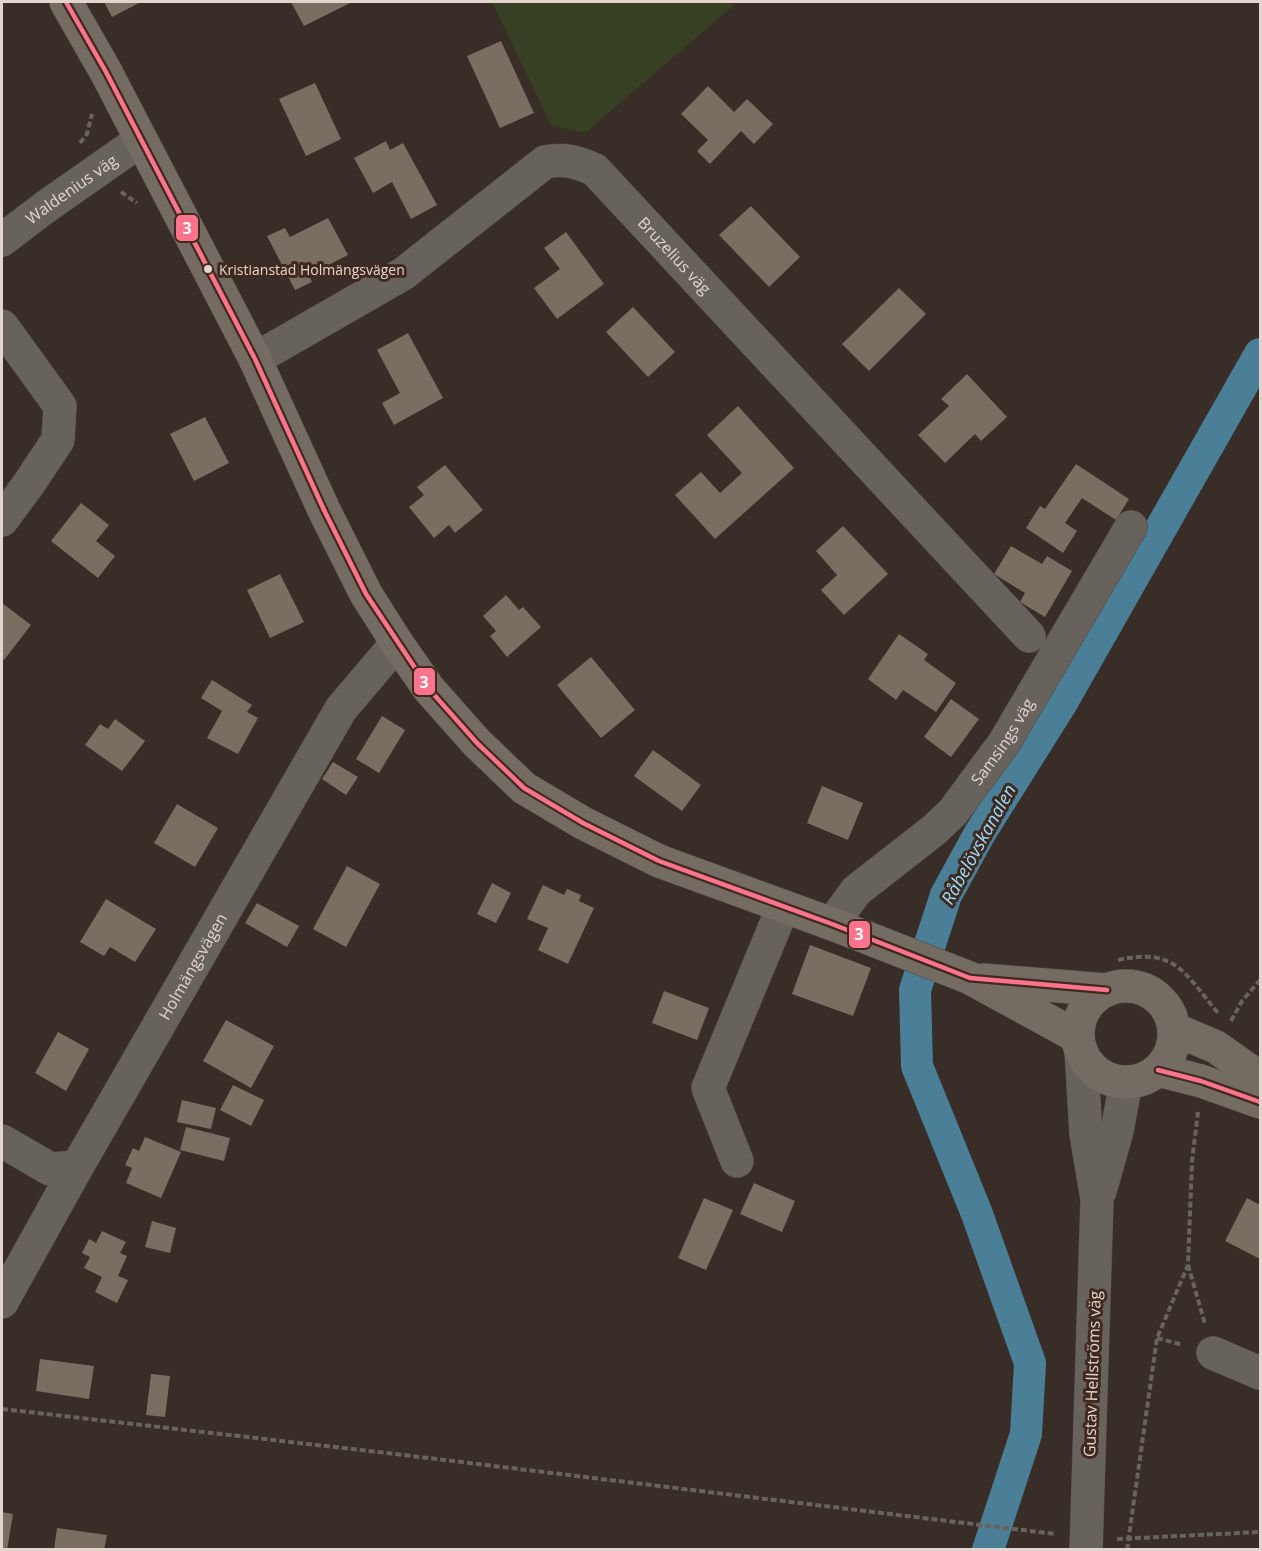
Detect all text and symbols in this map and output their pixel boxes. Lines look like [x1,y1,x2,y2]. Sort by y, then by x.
street label: Waldenius väg [21,149,122,229]
street label: Bruzelius väg [633,212,716,299]
line badge: 3 [175,214,199,242]
text: 3 [182,217,192,239]
place label: Kristianstad Holmängsvägen [219,260,405,279]
marker: Kristianstad Holmängsvägen [202,263,214,275]
line badge: 3 [413,667,436,696]
text: 3 [419,671,429,693]
street label: Samsings väg [966,694,1039,790]
water label: Råbelövskanalen [935,780,1021,908]
street label: Holmängsvägen [153,909,232,1024]
line badge: 3 [848,920,871,949]
text: 3 [854,923,864,945]
street label: Gustav Hellströms väg [1078,1290,1106,1457]

